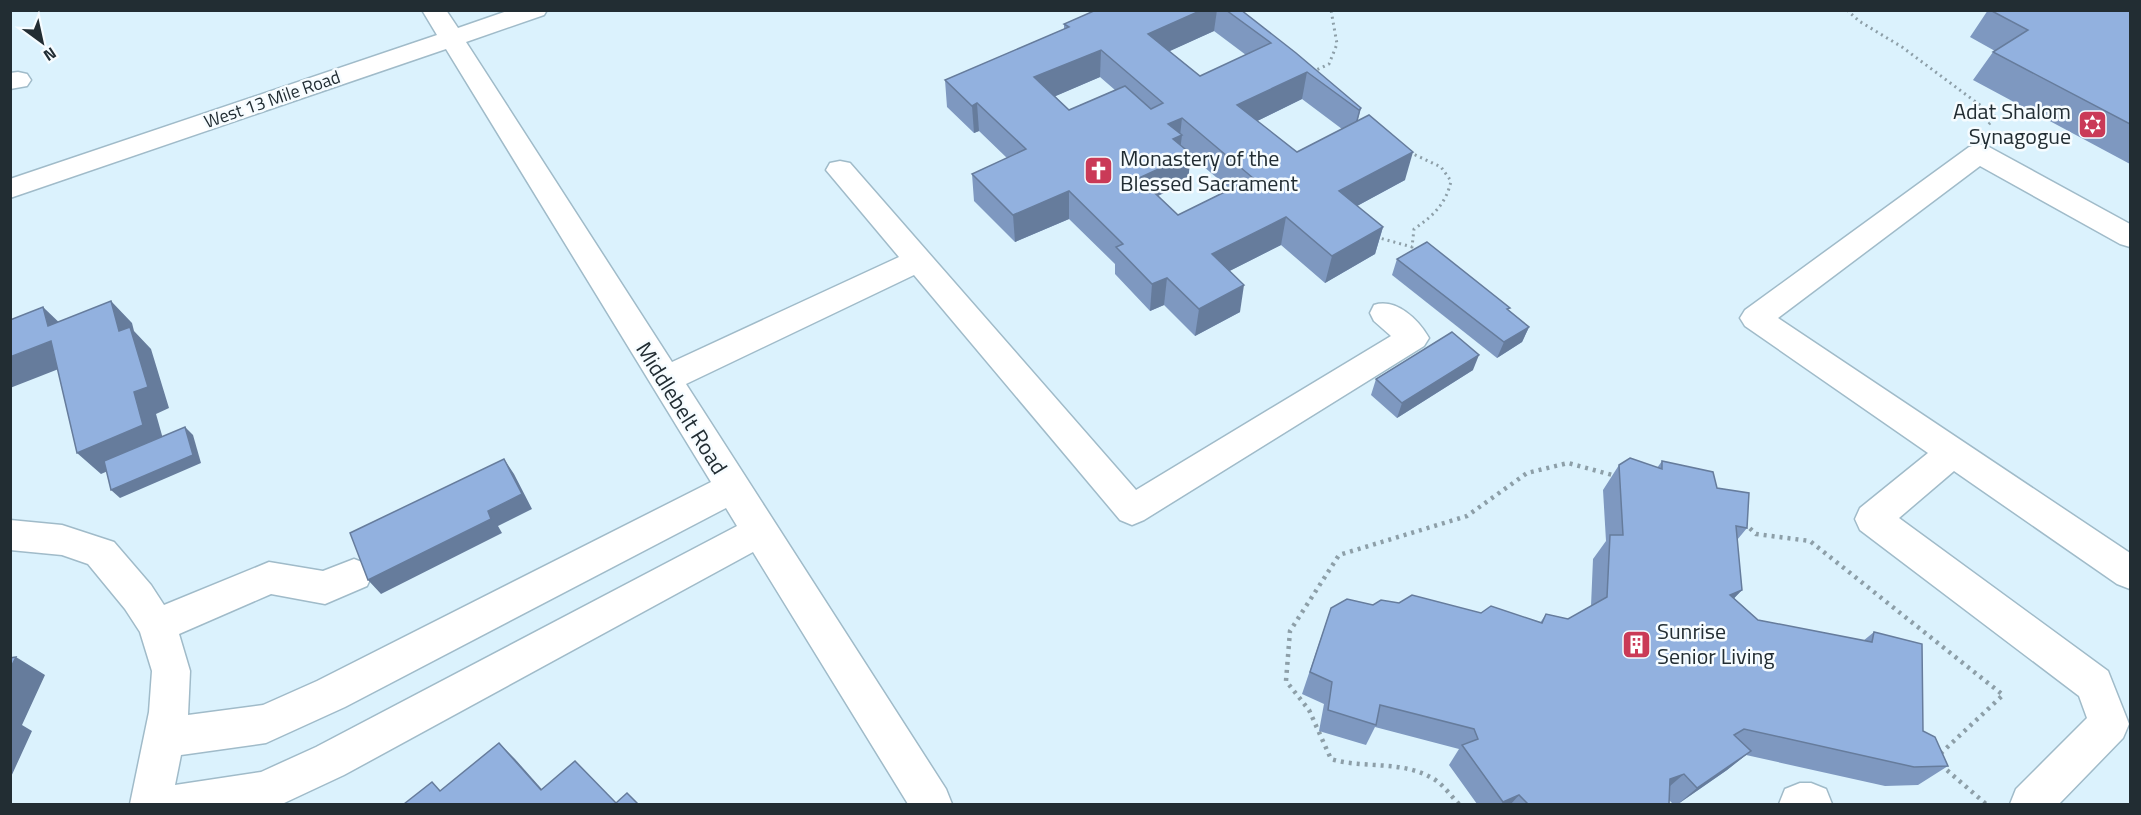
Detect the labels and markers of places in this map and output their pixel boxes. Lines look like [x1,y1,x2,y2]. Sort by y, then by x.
place label: Adat Shalom Synagogue [1953,94,2071,153]
synagogue icon: Adat Shalom Synagogue [2076,108,2108,140]
place label: Monastery of the Blessed Sacrament [1120,141,1298,200]
church icon: Monastery of the Blessed Sacrament [1083,155,1115,187]
place label: Sunrise Senior Living [1657,614,1775,673]
building icon: Sunrise Senior Living [1620,628,1652,660]

